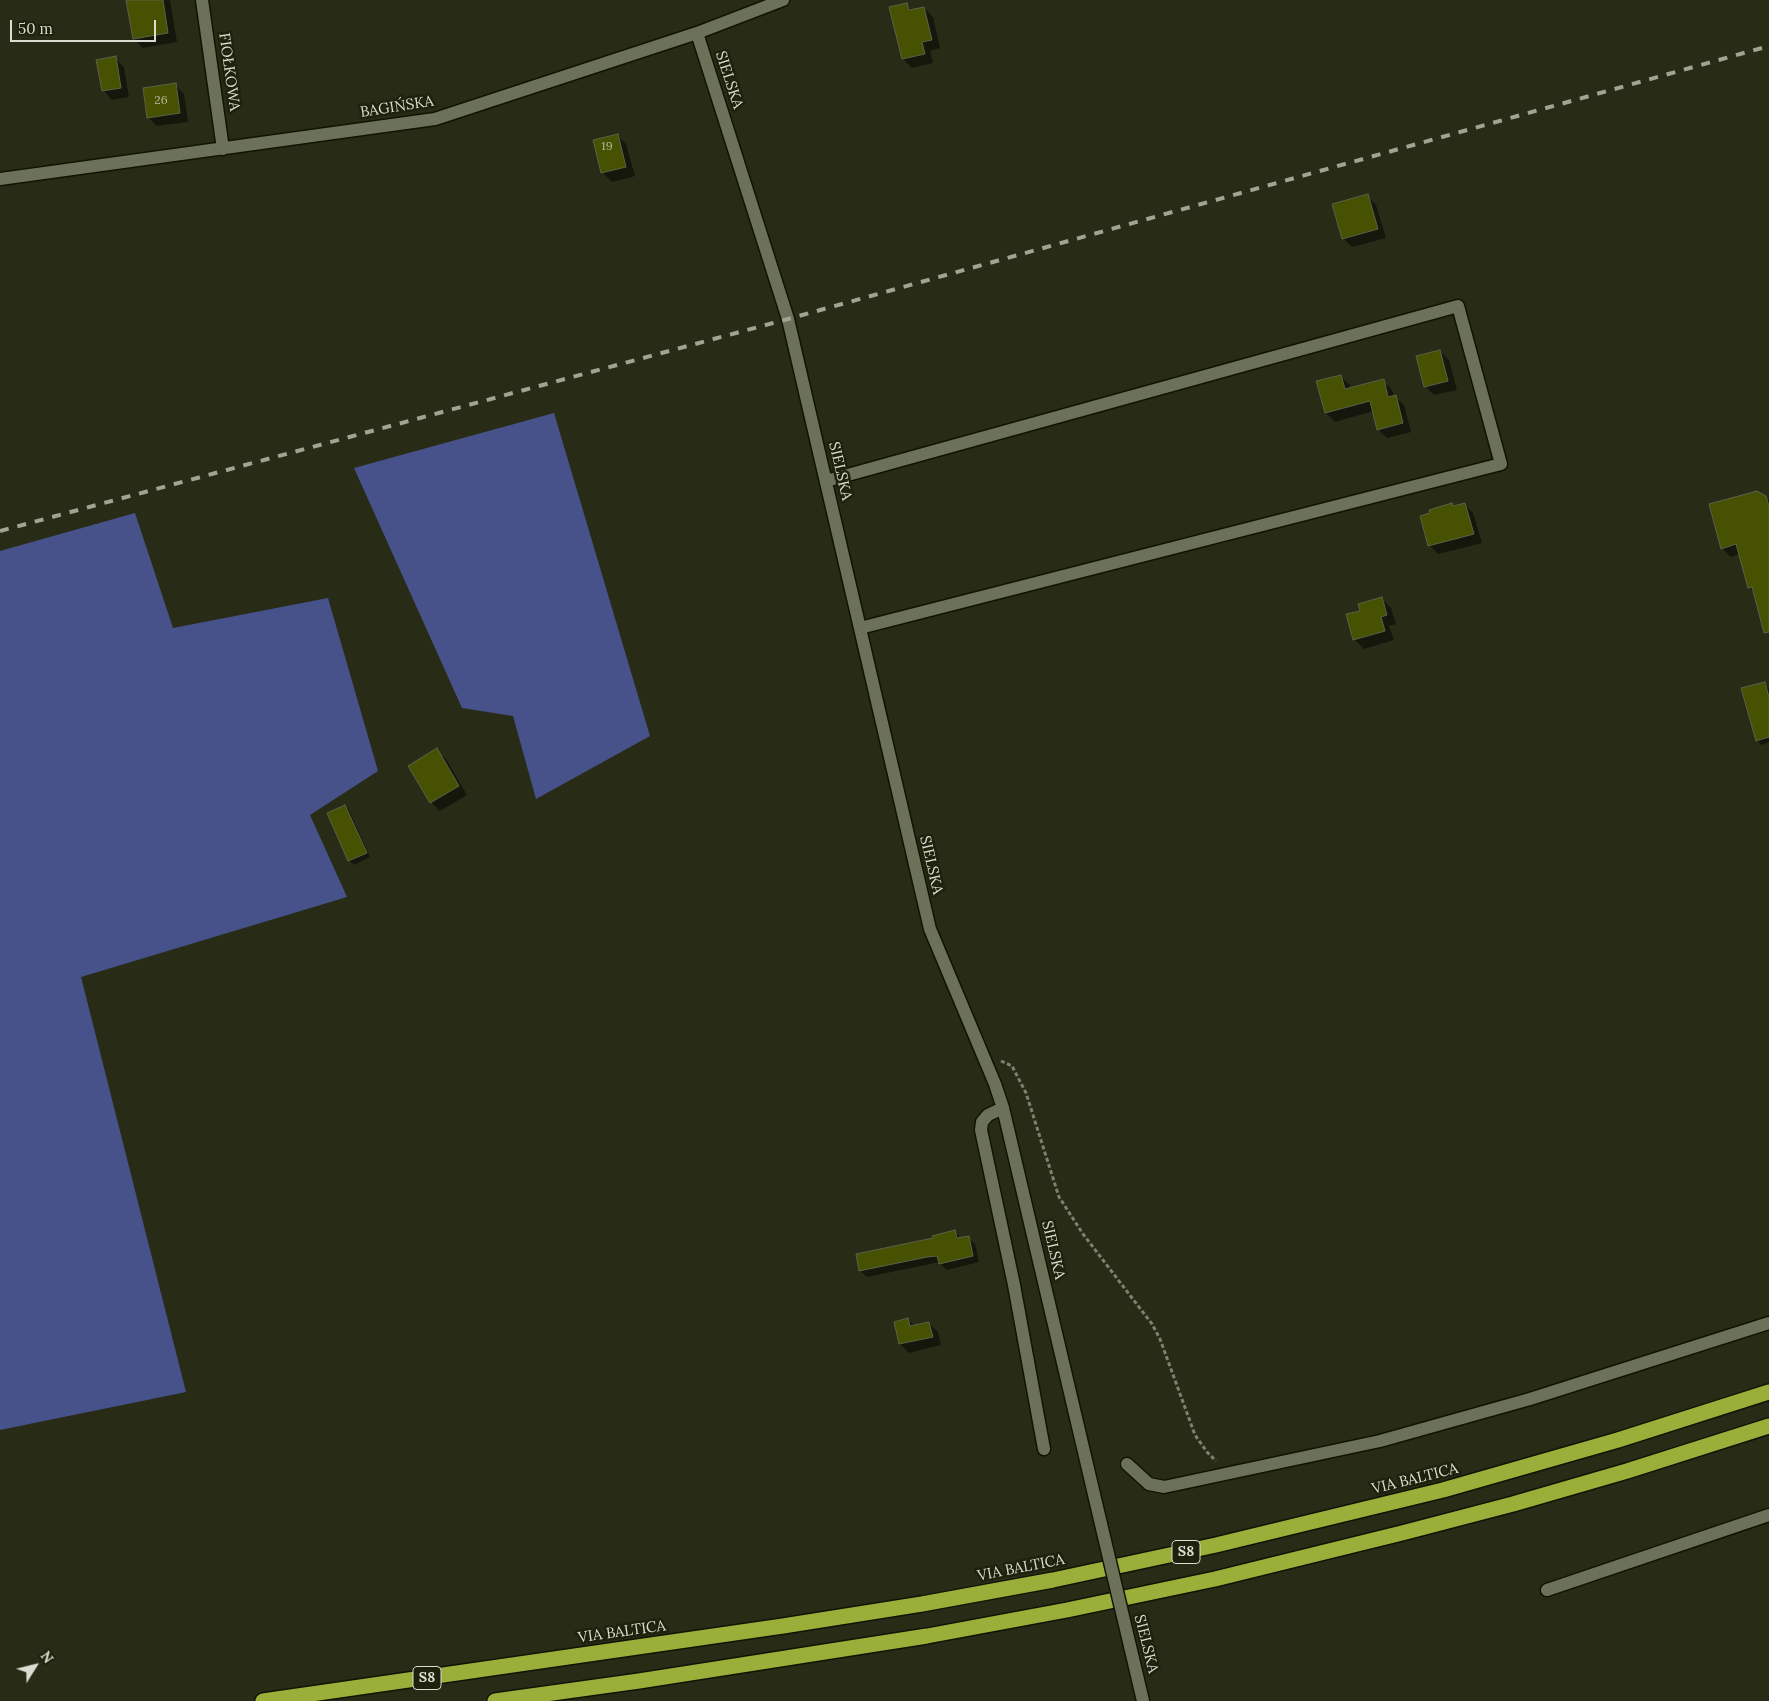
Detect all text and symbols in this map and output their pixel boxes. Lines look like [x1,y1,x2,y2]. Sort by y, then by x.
scale bar [12,10,159,42]
text: 50 m [18,19,53,38]
street label: FIOŁKOWA [215,32,243,112]
street label: SIELSKA [711,49,747,111]
street label: BAGIŃSKA [359,92,435,122]
house number: 26 [154,94,168,108]
house number: 19 [601,140,613,154]
street label: SIELSKA [825,440,855,502]
street label: SIELSKA [916,834,946,896]
street label: SIELSKA [1038,1219,1068,1281]
street label: VIA BALTICA [1370,1460,1460,1498]
road number: S8 [1172,1540,1200,1564]
street label: VIA BALTICA [976,1551,1066,1585]
street label: SIELSKA [1130,1613,1162,1675]
street label: VIA BALTICA [577,1617,667,1647]
north arrow [10,1641,60,1691]
text: N [37,1648,58,1667]
road number: S8 [413,1666,441,1690]

